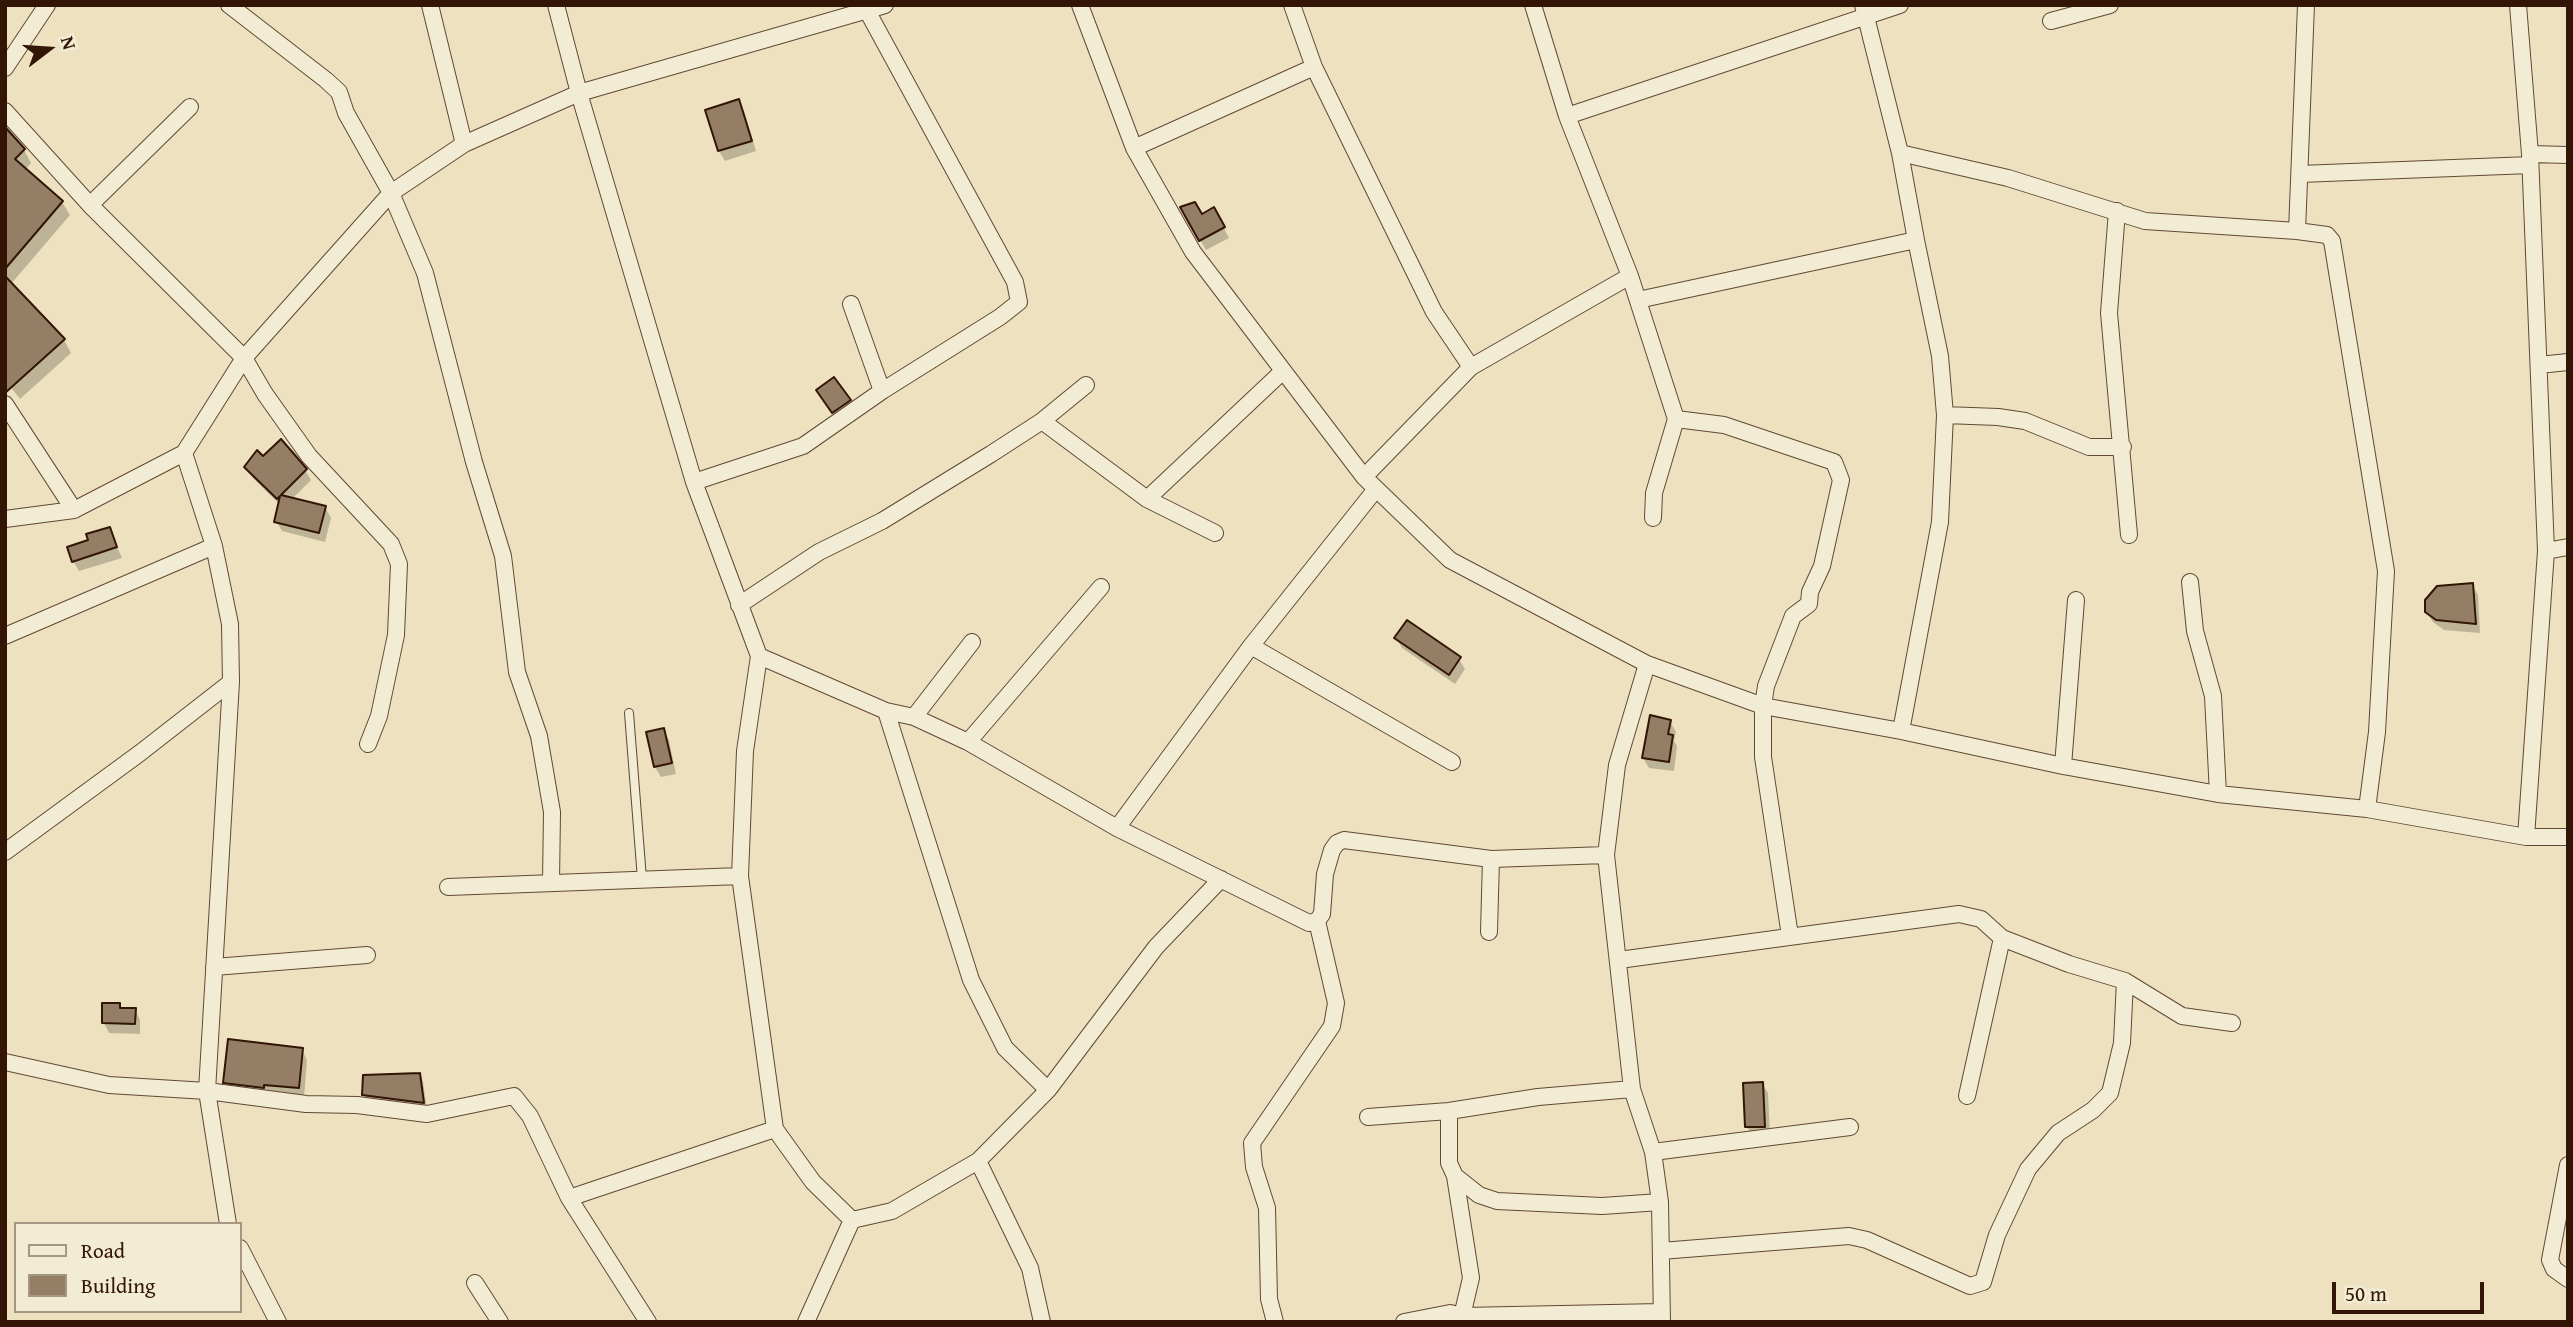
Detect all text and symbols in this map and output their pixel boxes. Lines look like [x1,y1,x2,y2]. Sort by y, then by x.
north arrow [14,14,84,84]
text: N [54,33,84,53]
legend [14,1222,242,1313]
text: Road [81,1235,125,1266]
scale bar [2335,1268,2487,1312]
text: Building [81,1270,155,1301]
text: 50 m [2345,1278,2387,1309]

